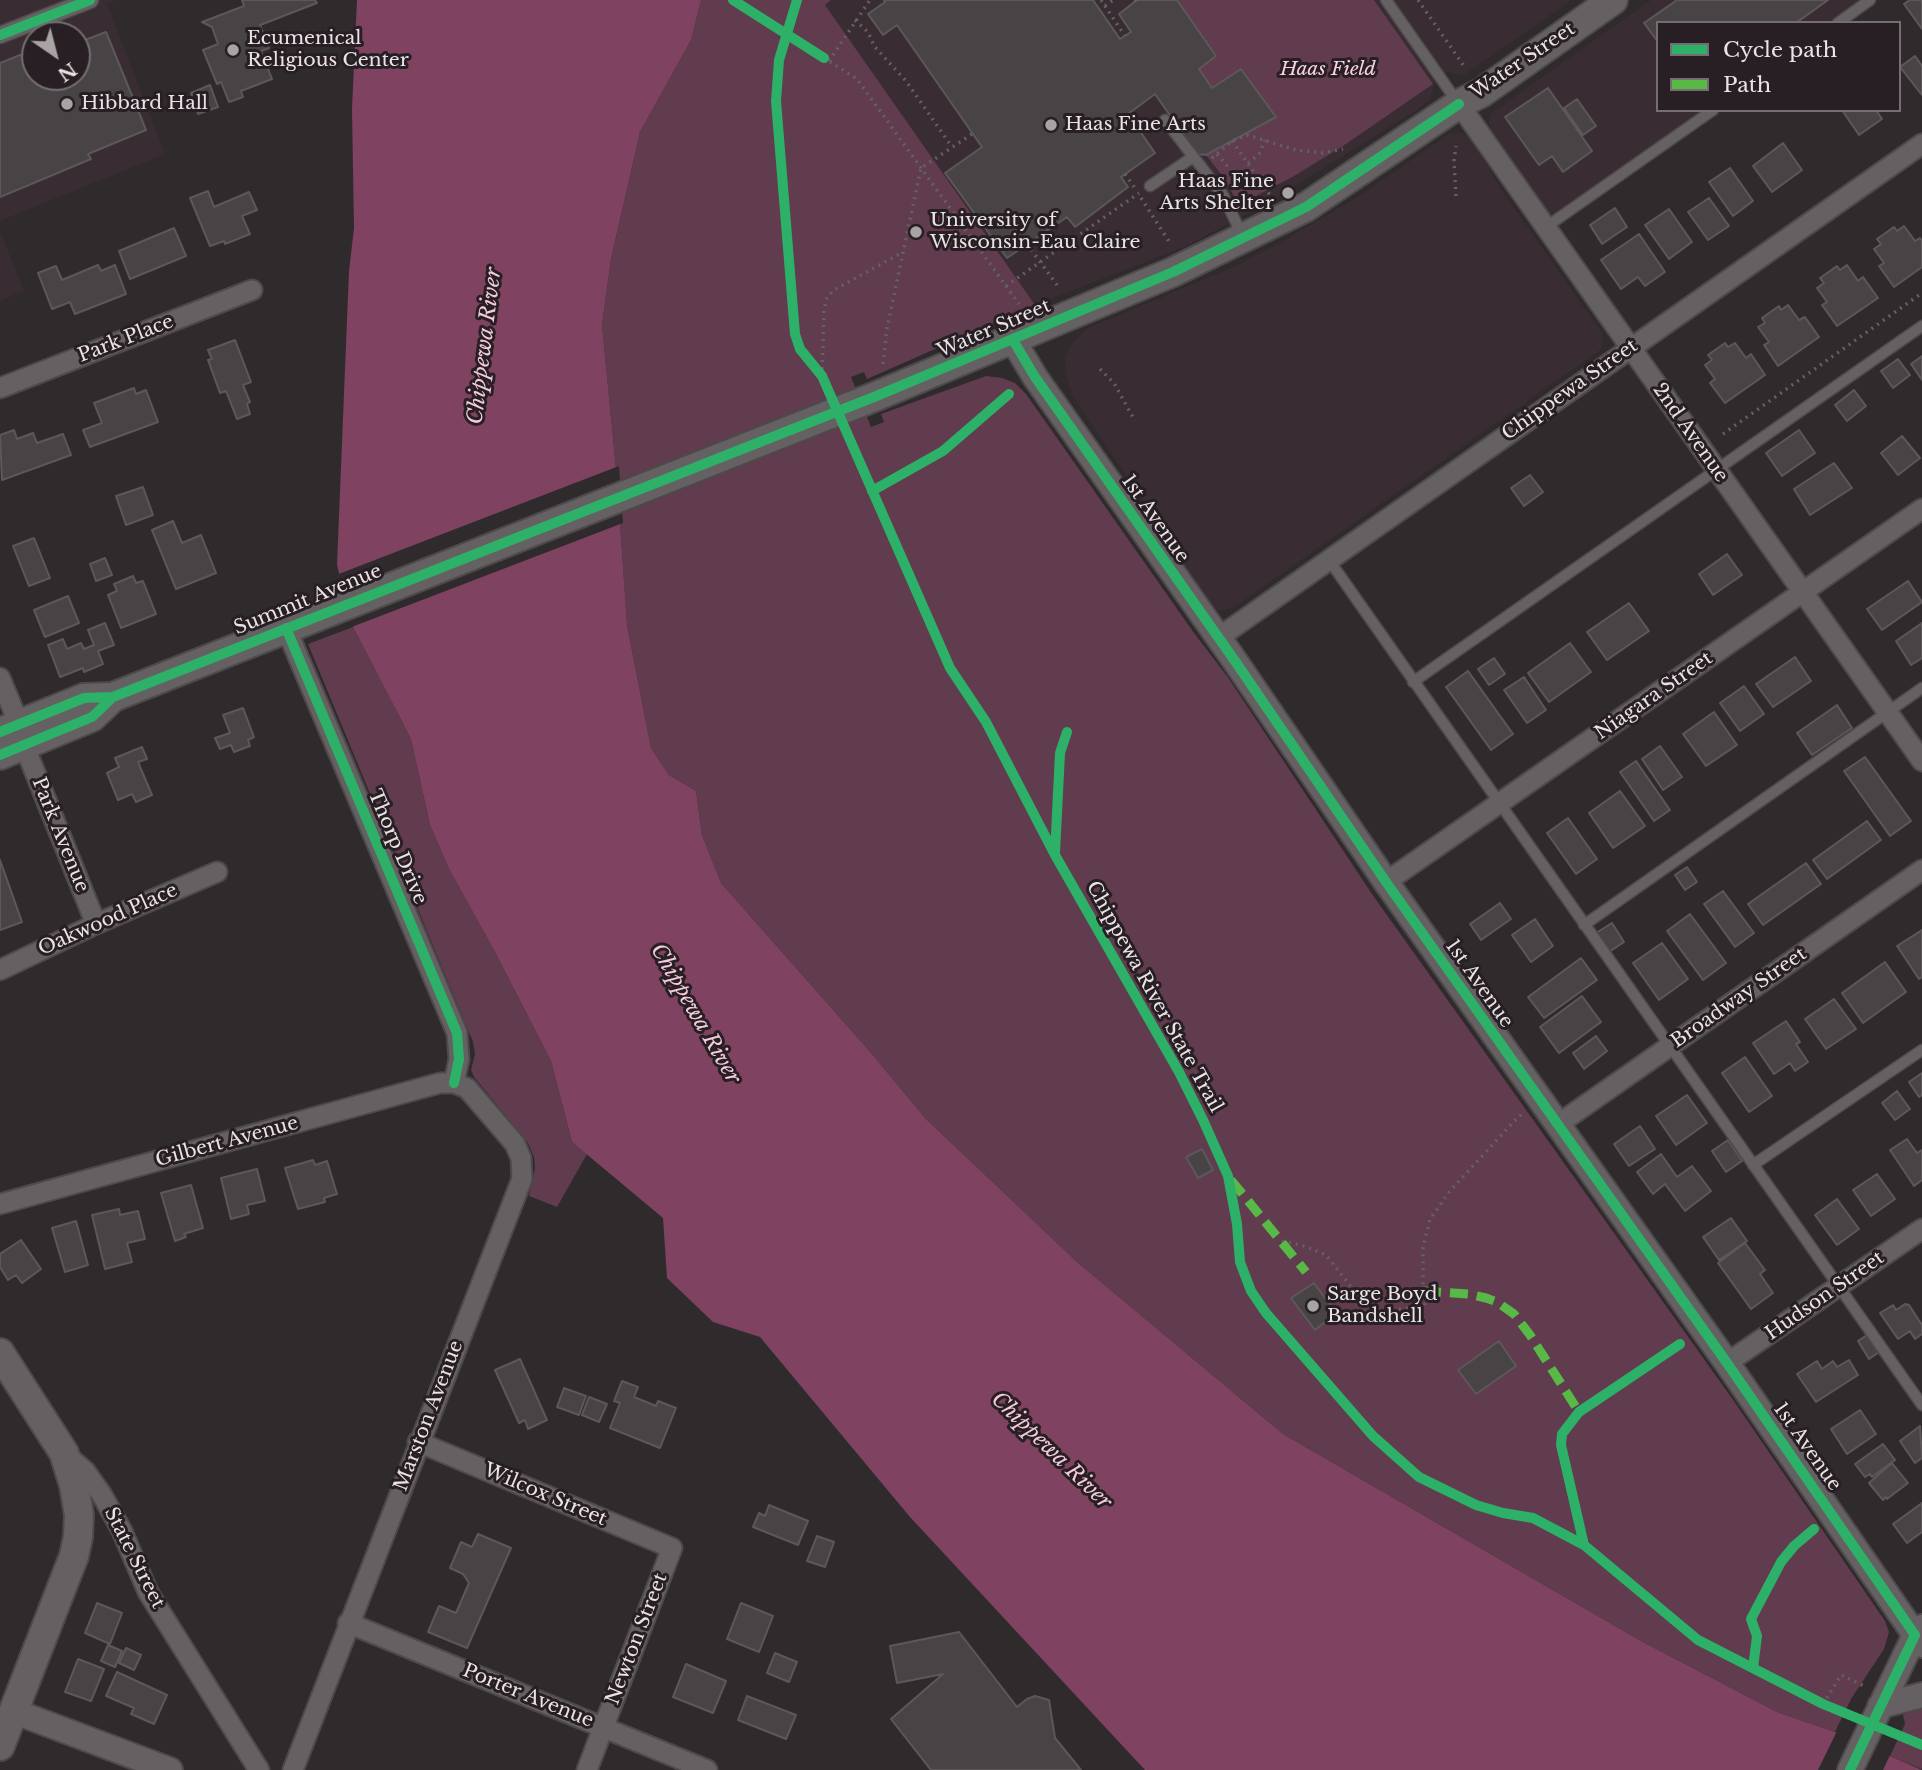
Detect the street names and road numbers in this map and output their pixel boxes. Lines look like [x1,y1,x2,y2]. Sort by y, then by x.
street label: Water Street [1466,18,1580,104]
street label: Water Street [934,295,1054,363]
street label: Park Place [75,310,177,368]
street label: Chippewa Street [1498,335,1642,445]
street label: 2nd Avenue [1648,379,1732,487]
street label: 1st Avenue [1116,471,1194,567]
street label: Summit Avenue [231,560,385,640]
street label: Niagara Street [1591,647,1717,745]
street label: Park Avenue [27,774,93,896]
street label: Thorp Drive [363,786,431,908]
street label: Chippewa River State Trail [1081,877,1227,1117]
street label: Oakwood Place [35,879,181,961]
street label: 1st Avenue [1440,936,1518,1032]
street label: Broadway Street [1667,943,1811,1053]
street label: Gilbert Avenue [153,1112,301,1172]
street label: Hudson Street [1761,1247,1889,1345]
street label: Marston Avenue [390,1337,468,1495]
street label: 1st Avenue [1768,1399,1846,1495]
street label: Wilcox Street [480,1459,610,1531]
street label: State Street [99,1504,169,1612]
street label: Newton Street [602,1570,672,1708]
street label: Porter Avenue [459,1659,597,1733]

